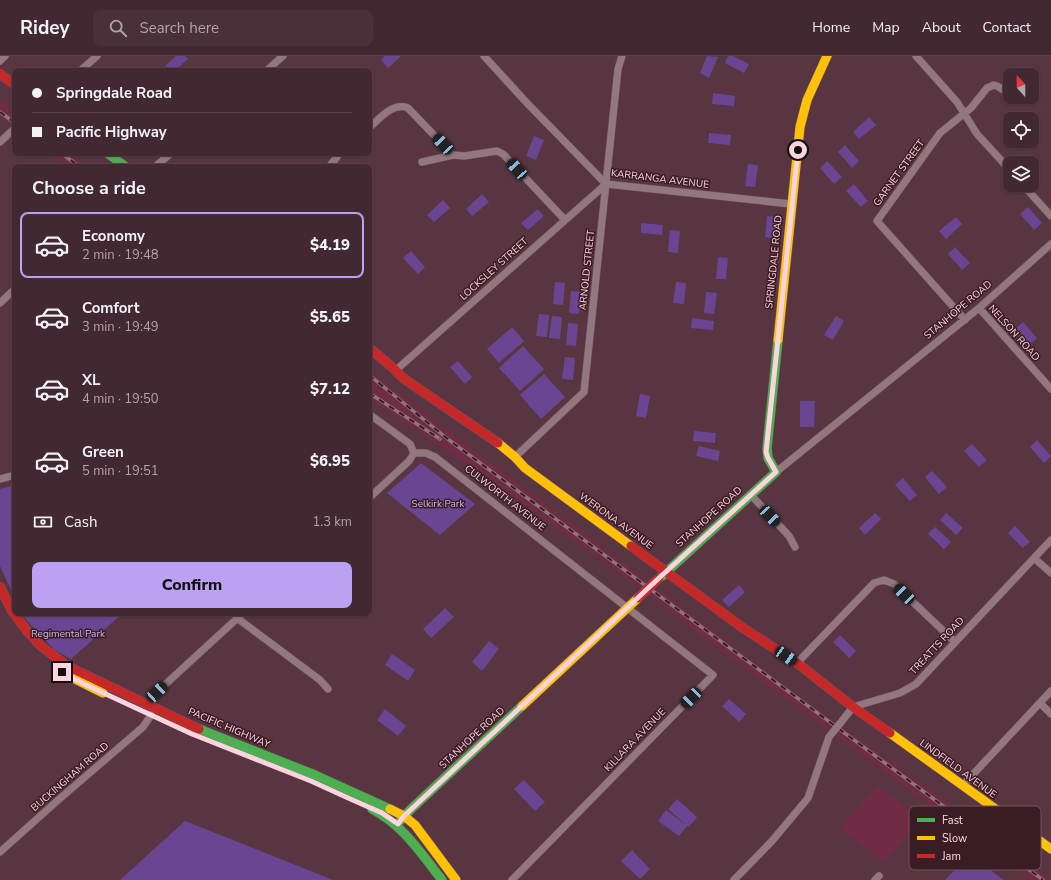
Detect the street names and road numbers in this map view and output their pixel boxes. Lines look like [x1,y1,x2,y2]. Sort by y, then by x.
street label: GARNET STREET [870,137,928,209]
street label: KARRANGA AVENUE [610,166,710,192]
street label: SPRINGDALE ROAD [762,215,786,309]
street label: ARNOLD STREET [576,229,598,311]
street label: LOCKSLEY STREET [457,234,531,304]
street label: STANHOPE ROAD [921,277,995,343]
street label: NELSON ROAD [985,302,1043,364]
street label: CULWORTH AVENUE [461,462,549,534]
street label: STANHOPE ROAD [673,483,745,551]
street label: WERONA AVENUE [576,489,656,553]
street label: TREATTS ROAD [906,614,968,678]
street label: PACIFIC HIGHWAY [186,704,273,752]
street label: STANHOPE ROAD [436,704,508,772]
street label: KILLARA AVENUE [601,705,669,775]
street label: LINDFIELD AVENUE [917,736,999,802]
street label: BUCKINGHAM ROAD [28,739,112,815]

